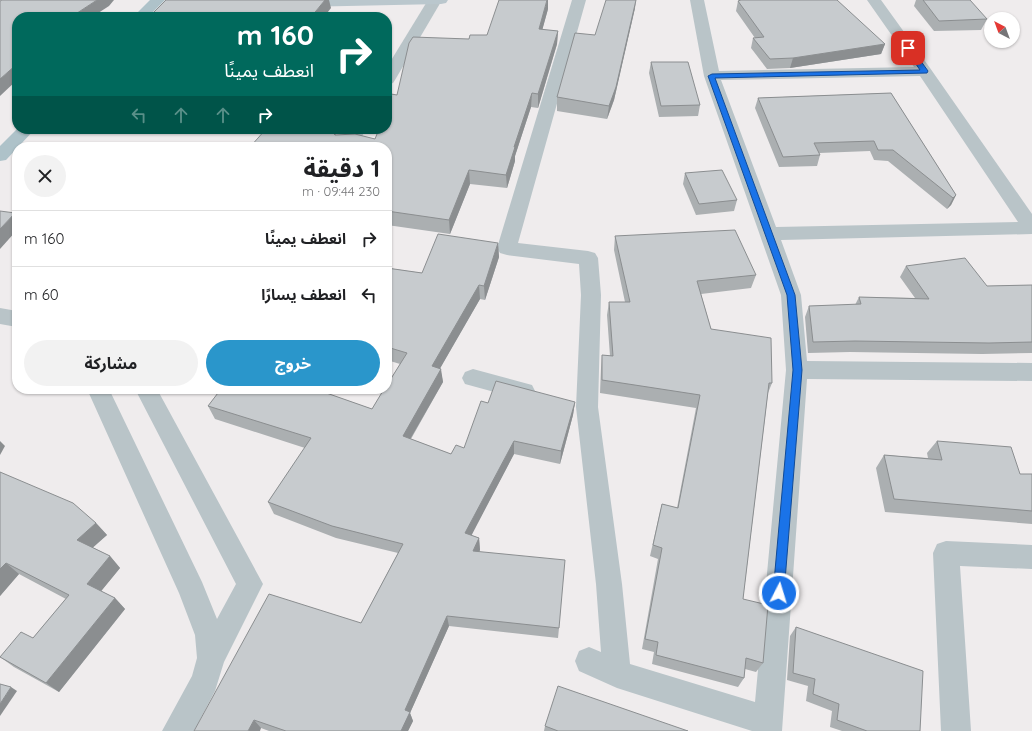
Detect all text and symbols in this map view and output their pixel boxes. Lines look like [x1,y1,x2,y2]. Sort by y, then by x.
north arrow [984,12,1020,48]
map controls [984,12,1020,48]
text: 160 m [237,17,314,52]
icon: right [328,28,380,80]
pin [891,31,925,65]
icon: arrive [897,37,919,59]
text: انعطف يمينًا [224,59,314,82]
icon: left [128,104,150,126]
icon: ahead [170,104,192,126]
icon: ahead [212,104,234,126]
icon: right [254,104,276,126]
text: 1 دقيقة [304,153,380,183]
button: close [24,155,66,197]
text: 230 m · 09:44 [302,183,380,199]
icon: right [358,228,380,250]
text: 160 m [24,229,64,248]
text: انعطف يمينًا [265,229,346,248]
icon: left [358,284,380,306]
text: 60 m [24,285,59,304]
text: انعطف يسارًا [261,285,346,304]
button: مشاركة [24,340,198,386]
button: خروج [206,340,380,386]
position arrow [758,572,800,614]

